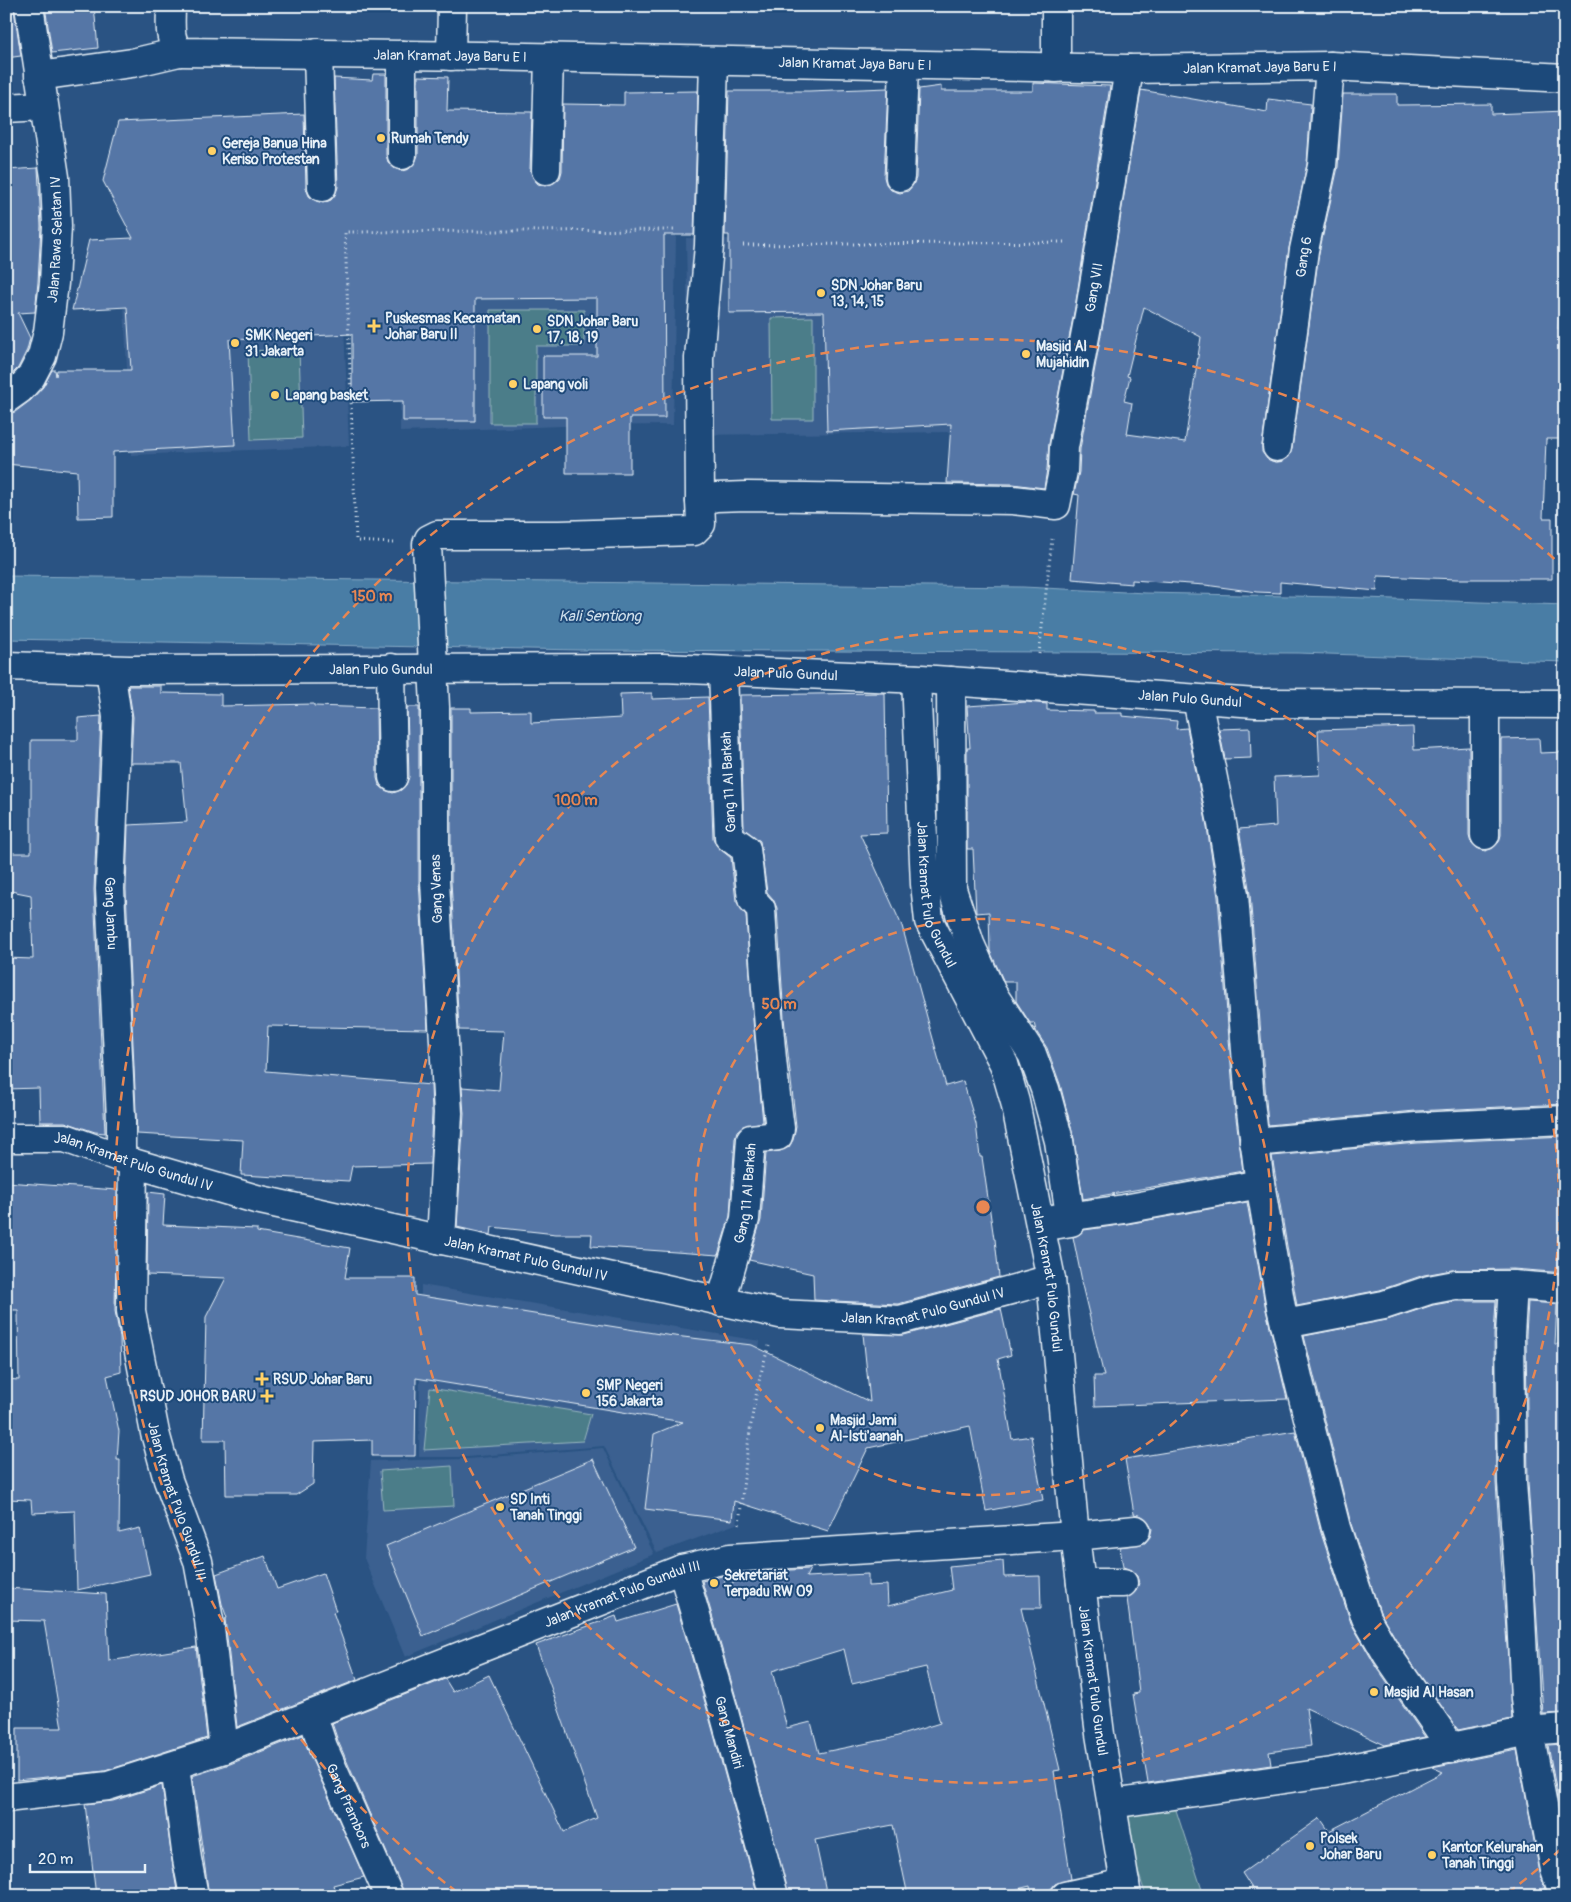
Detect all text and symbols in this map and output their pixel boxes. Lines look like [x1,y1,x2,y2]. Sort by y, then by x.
street label: Jalan Kramat Jaya Baru E I [373,47,527,66]
street label: Jalan Kramat Jaya Baru E I [778,54,932,74]
street label: Jalan Kramat Jaya Baru E I [1183,58,1337,77]
place label: Rumah Tendy [391,130,469,147]
marker: Rumah Tendy [375,132,387,144]
place label: Gereja Banua Hina Keriso Protestan [222,135,327,168]
marker: Gereja Banua Hina Keriso Protestan [206,145,218,157]
street label: Jalan Rawa Selatan IV [44,176,66,304]
street label: Gang 6 [1292,235,1316,279]
street label: Gang VII [1082,262,1107,313]
place label: SDN Johar Baru 13, 14, 15 [831,277,922,310]
marker: SDN Johar Baru 13, 14, 15 [815,287,827,299]
place label: Puskesmas Kecamatan Johar Baru II [385,310,520,343]
place label: SDN Johar Baru 17, 18, 19 [547,313,638,346]
marker: Puskesmas Kecamatan Johar Baru II [367,319,381,333]
marker: SDN Johar Baru 17, 18, 19 [531,323,543,335]
place label: SMK Negeri 31 Jakarta [245,327,313,360]
marker: SMK Negeri 31 Jakarta [229,337,241,349]
place label: Masjid Al Mujahidin [1036,338,1089,371]
marker: Masjid Al Mujahidin [1020,348,1032,360]
place label: Lapang voli [523,376,588,393]
marker: Lapang voli [507,378,519,390]
place label: Lapang basket [285,387,368,404]
marker: Lapang basket [269,389,281,401]
text: 150 m [352,587,392,606]
water label: Kali Sentiong [559,607,643,626]
street label: Jalan Pulo Gundul [329,661,433,678]
street label: Jalan Pulo Gundul [734,663,838,684]
street label: Jalan Pulo Gundul [1138,687,1242,711]
street label: Gang 11 Al Barkah [717,731,740,833]
text: 100 m [555,791,597,810]
street label: Jalan Kramat Pulo Gundul [913,821,960,970]
street label: Gang Venas [427,853,446,924]
street label: Gang Jambu [101,876,121,950]
text: 50 m [762,995,796,1014]
street label: Jalan Kramat Pulo Gundul IV [54,1130,215,1195]
street label: Gang 11 Al Barkah [730,1142,760,1246]
centre of rings [974,1198,992,1216]
street label: Jalan Kramat Pulo Gundul [1027,1201,1066,1353]
street label: Jalan Kramat Pulo Gundul IV [443,1233,609,1285]
street label: Jalan Kramat Pulo Gundul IV [841,1284,1007,1330]
place label: RSUD Johar Baru [273,1371,372,1388]
marker: RSUD Johar Baru [255,1372,269,1386]
place label: SMP Negeri 156 Jakarta [596,1377,663,1410]
marker: SMP Negeri 156 Jakarta [580,1387,592,1399]
place label: RSUD JOHOR BARU [140,1388,256,1405]
marker: RSUD JOHOR BARU [260,1389,274,1403]
place label: Masjid Jami Al-Isti'aanah [830,1412,904,1445]
street label: Jalan Kramat Pulo Gundul III [144,1420,209,1582]
marker: Masjid Jami Al-Isti'aanah [814,1422,826,1434]
place label: SD Inti Tanah Tinggi [509,1491,582,1524]
marker: SD Inti Tanah Tinggi [494,1501,506,1513]
street label: Jalan Kramat Pulo Gundul III [542,1557,702,1631]
place label: Sekretariat Terpadu RW 09 [723,1567,813,1600]
marker: Sekretariat Terpadu RW 09 [708,1577,720,1589]
street label: Jalan Kramat Pulo Gundul [1075,1605,1111,1757]
place label: Masjid Al Hasan [1384,1684,1474,1701]
marker: Masjid Al Hasan [1368,1686,1380,1698]
street label: Gang Mandiri [711,1694,747,1771]
street label: Gang Prambors [322,1761,375,1851]
place label: Polsek Johar Baru [1320,1830,1382,1863]
place label: Kantor Kelurahan Tanah Tinggi [1441,1839,1543,1872]
marker: Polsek Johar Baru [1304,1840,1316,1852]
scale bar [30,1842,145,1874]
marker: Kantor Kelurahan Tanah Tinggi [1426,1849,1438,1861]
text: 20 m [38,1850,73,1869]

